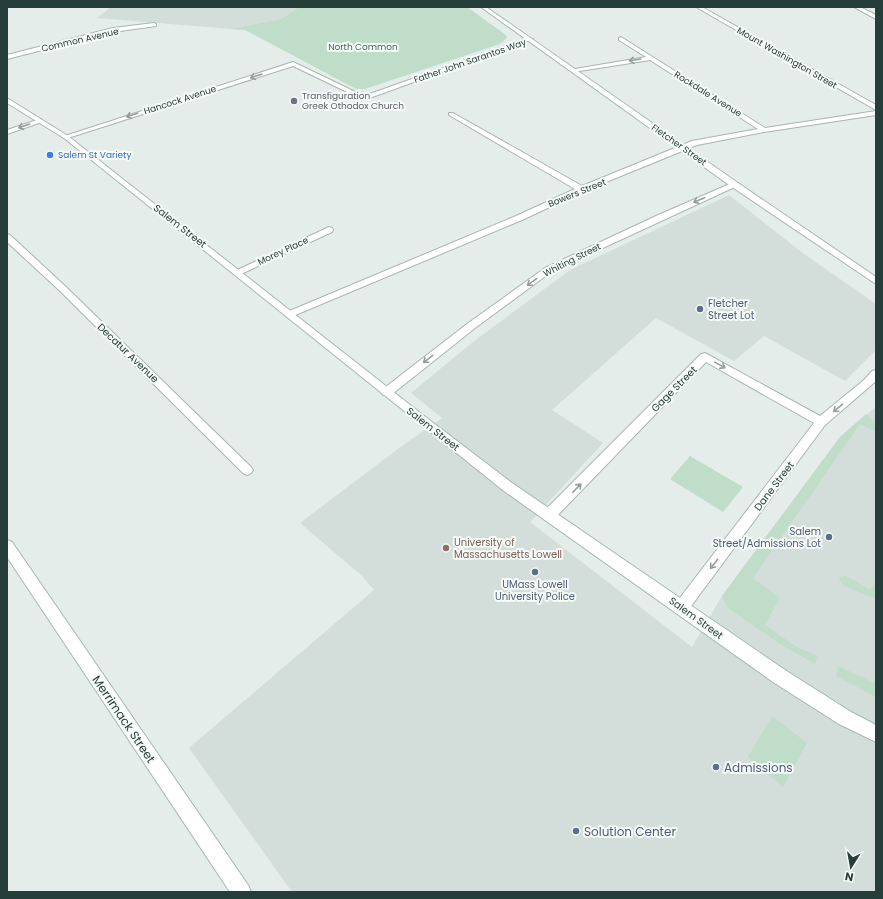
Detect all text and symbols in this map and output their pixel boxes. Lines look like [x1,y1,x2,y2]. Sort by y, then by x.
street label: Mount Washington Street [735,24,839,92]
street label: Common Avenue [40,25,120,55]
street label: Father John Sarantos Way [412,36,528,86]
park label: North Common [328,41,398,53]
one-way arrow [629,56,642,64]
street label: Rockdale Avenue [672,68,744,120]
one-way arrow [250,73,263,80]
street label: Hancock Avenue [142,82,218,117]
place label: Transfiguration Greek Othodox Church [302,90,404,112]
marker: Transfiguration Greek Othodox Church [289,96,299,106]
one-way arrow [127,112,139,120]
street label: Fletcher Street [649,122,709,168]
one-way arrow [17,123,30,130]
place label: Salem St Variety [58,149,131,161]
marker: Salem St Variety [45,150,55,160]
street label: Bowers Street [546,176,608,210]
one-way arrow [694,197,706,205]
street label: Salem Street [150,201,210,252]
street label: Morey Place [256,234,311,268]
street label: Whiting Street [541,240,603,280]
one-way arrow [527,277,538,286]
place label: Fletcher Street Lot [708,296,755,323]
marker: Fletcher Street Lot [695,304,705,314]
street label: Decatur Avenue [94,320,162,386]
one-way arrow [423,355,434,364]
street label: Gage Street [648,362,701,415]
one-way arrow [714,362,726,369]
one-way arrow [832,403,843,412]
street label: Salem Street [403,404,463,455]
street label: Dane Street [750,458,798,514]
one-way arrow [572,483,582,493]
place label: Salem Street/Admissions Lot [713,524,821,551]
marker: Salem Street/Admissions Lot [824,532,834,542]
place label: University of Massachusetts Lowell [454,535,562,562]
marker: University of Massachusetts Lowell [441,543,451,553]
one-way arrow [710,559,718,570]
marker: UMass Lowell University Police [530,567,540,577]
place label: UMass Lowell University Police [495,577,575,604]
street label: Salem Street [666,593,726,643]
street label: Merrimack Street [88,672,160,766]
place label: Admissions [724,759,793,776]
marker: Admissions [711,762,721,772]
place label: Solution Center [584,823,676,840]
marker: Solution Center [571,826,581,836]
north arrow [831,847,871,887]
text: N [844,868,855,885]

